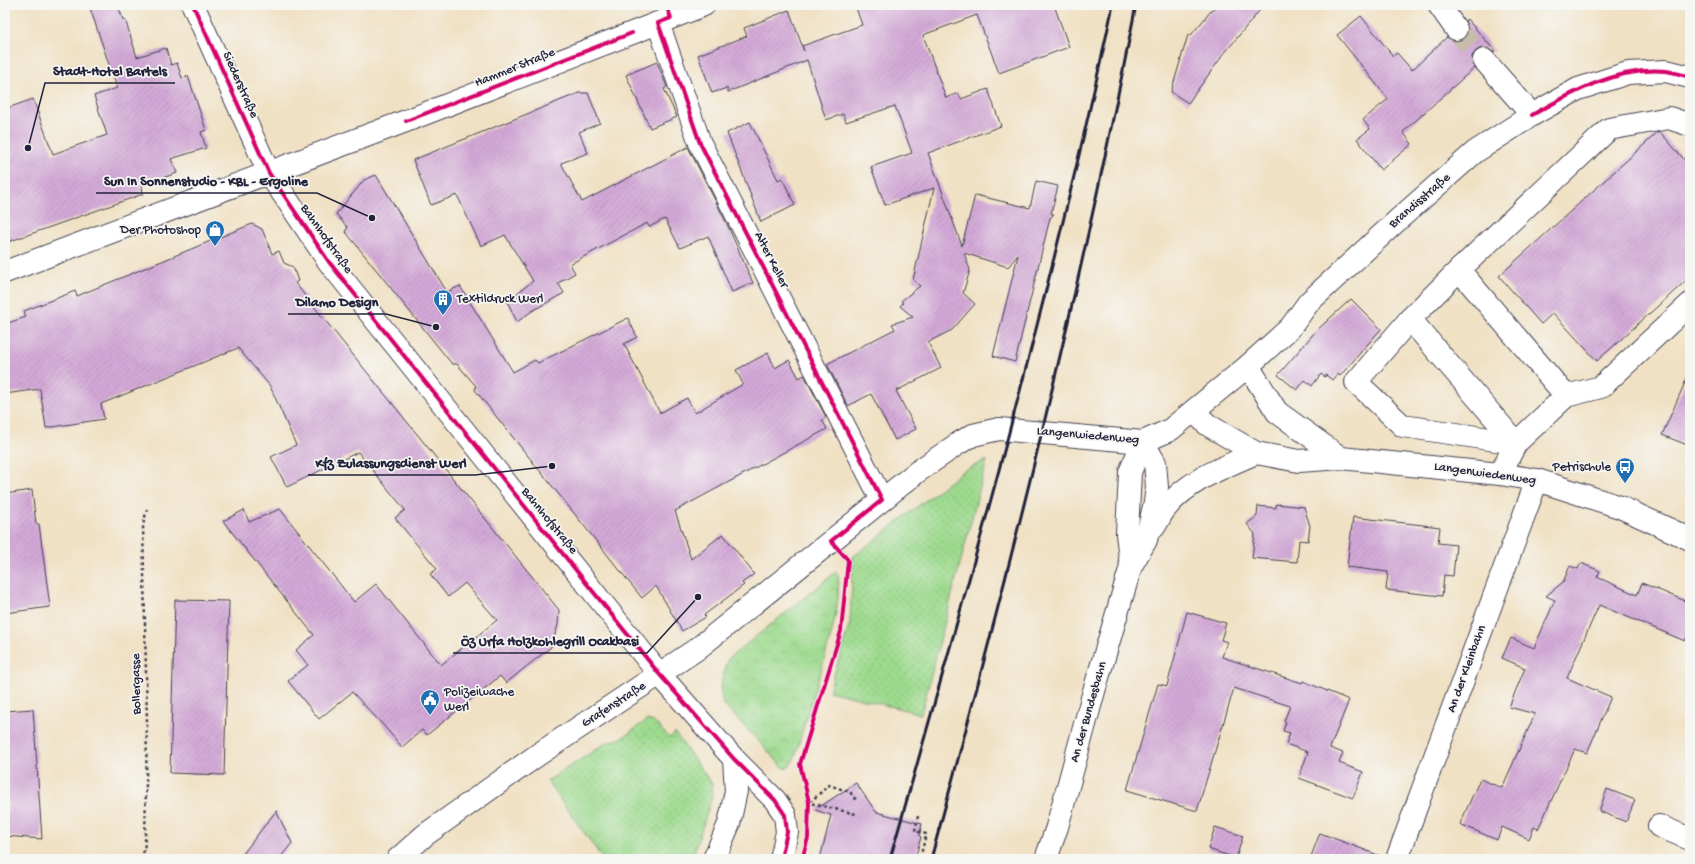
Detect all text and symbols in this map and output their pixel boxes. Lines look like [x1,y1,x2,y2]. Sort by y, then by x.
street label: Hammer Straße [473,45,558,91]
street label: Siederstraße [219,50,261,121]
callout: Stadt-Hotel Bartels [45,57,175,83]
text: Stadt-Hotel Bartels [53,64,168,81]
callout: Sun In Sonnenstudio - KBL - Ergoline [96,167,317,193]
street label: Brandisstraße [1385,170,1454,232]
text: Sun In Sonnenstudio - KBL - Ergoline [104,174,309,191]
street label: Bahnhofstraße [296,201,356,277]
shop icon: Der Photoshop [204,219,226,247]
place label: Der Photoshop [119,223,202,238]
street label: Alter Keller [750,229,792,292]
callout: Dilamo Design [288,288,386,314]
building icon: Textildruck Werl [432,288,454,316]
place label: Textildruck Werl [456,292,544,307]
text: Dilamo Design [294,295,379,312]
street label: Langenwiedenweg [1036,424,1140,448]
callout: Kfz Zulassungsdienst Werl [308,449,475,475]
text: Kfz Zulassungsdienst Werl [314,456,467,473]
bus stop icon: Petrischule [1614,456,1636,484]
street label: Langenwiedenweg [1433,459,1537,489]
place label: Petrischule [1552,460,1611,475]
street label: Bahnhofstraße [517,484,581,558]
street label: An der Kleinbahn [1444,622,1490,715]
callout: Öz Urfa Holzkohlegrill Ocakbasi [453,627,647,653]
text: Öz Urfa Holzkohlegrill Ocakbasi [461,634,639,651]
street label: Bollergasse [129,653,145,716]
street label: An der Bundesbahn [1067,659,1111,764]
street label: Grafenstraße [579,679,649,731]
place label: Polizeiwache Werl [443,685,515,715]
public building icon: Polizeiwache Werl [419,688,441,716]

